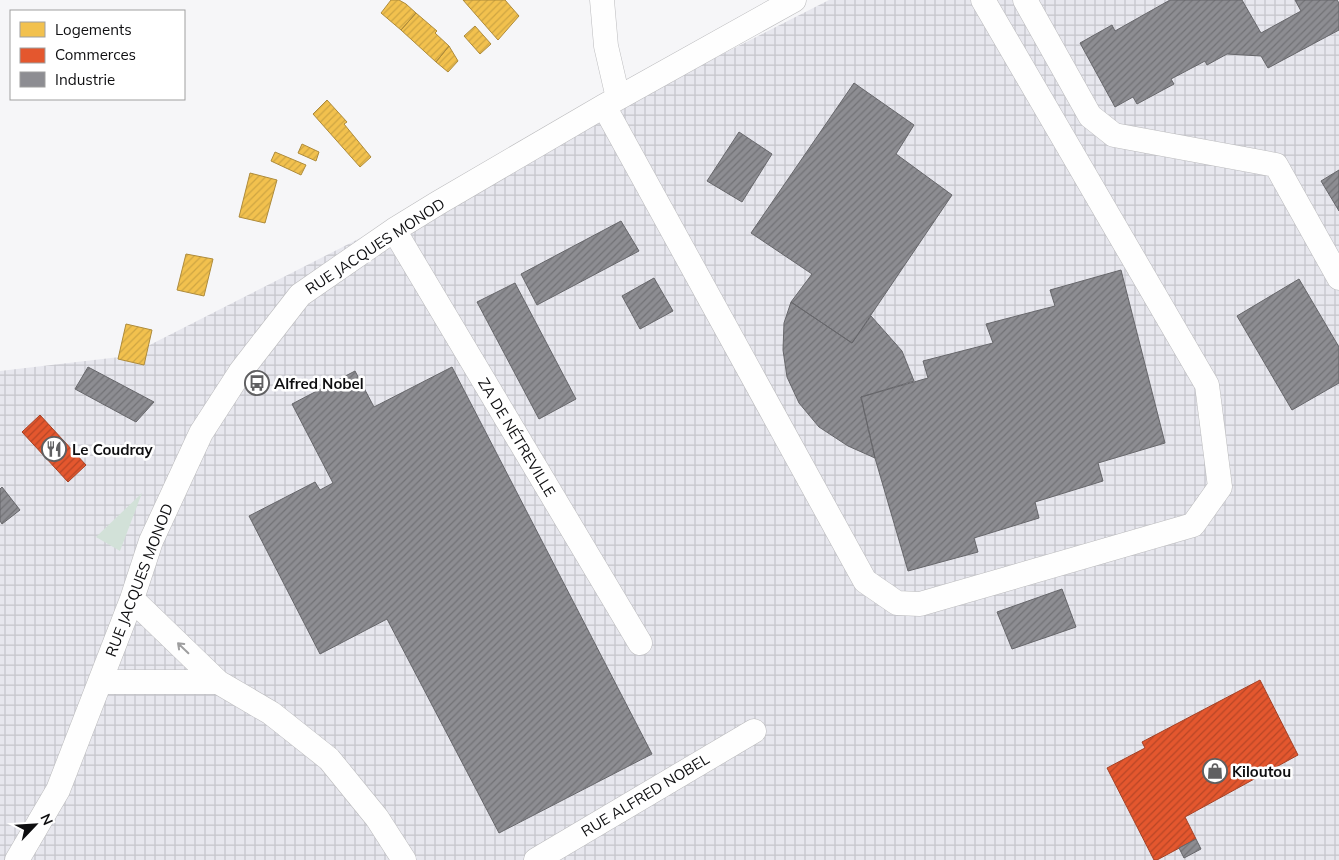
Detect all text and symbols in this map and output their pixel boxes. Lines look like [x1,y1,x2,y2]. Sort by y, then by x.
legend [10,10,185,100]
text: Logements [55,20,132,39]
text: Commerces [55,45,136,64]
text: Industrie [55,70,115,89]
street label: RUE JACQUES MONOD [302,194,448,298]
bus stop icon: Alfred Nobel [244,370,270,396]
place label: Alfred Nobel [274,374,364,393]
street label: ZA DE NÉTREVILLE [474,374,560,500]
restaurant icon: Le Coudray [41,436,67,462]
place label: Le Coudray [72,440,154,459]
street label: RUE JACQUES MONOD [101,501,177,659]
one-way arrow [176,642,189,654]
street label: RUE ALFRED NOBEL [578,749,712,841]
shop icon: Kiloutou [1202,758,1228,784]
place label: Kiloutou [1232,762,1291,781]
north arrow [10,800,60,850]
text: N [36,811,57,828]

